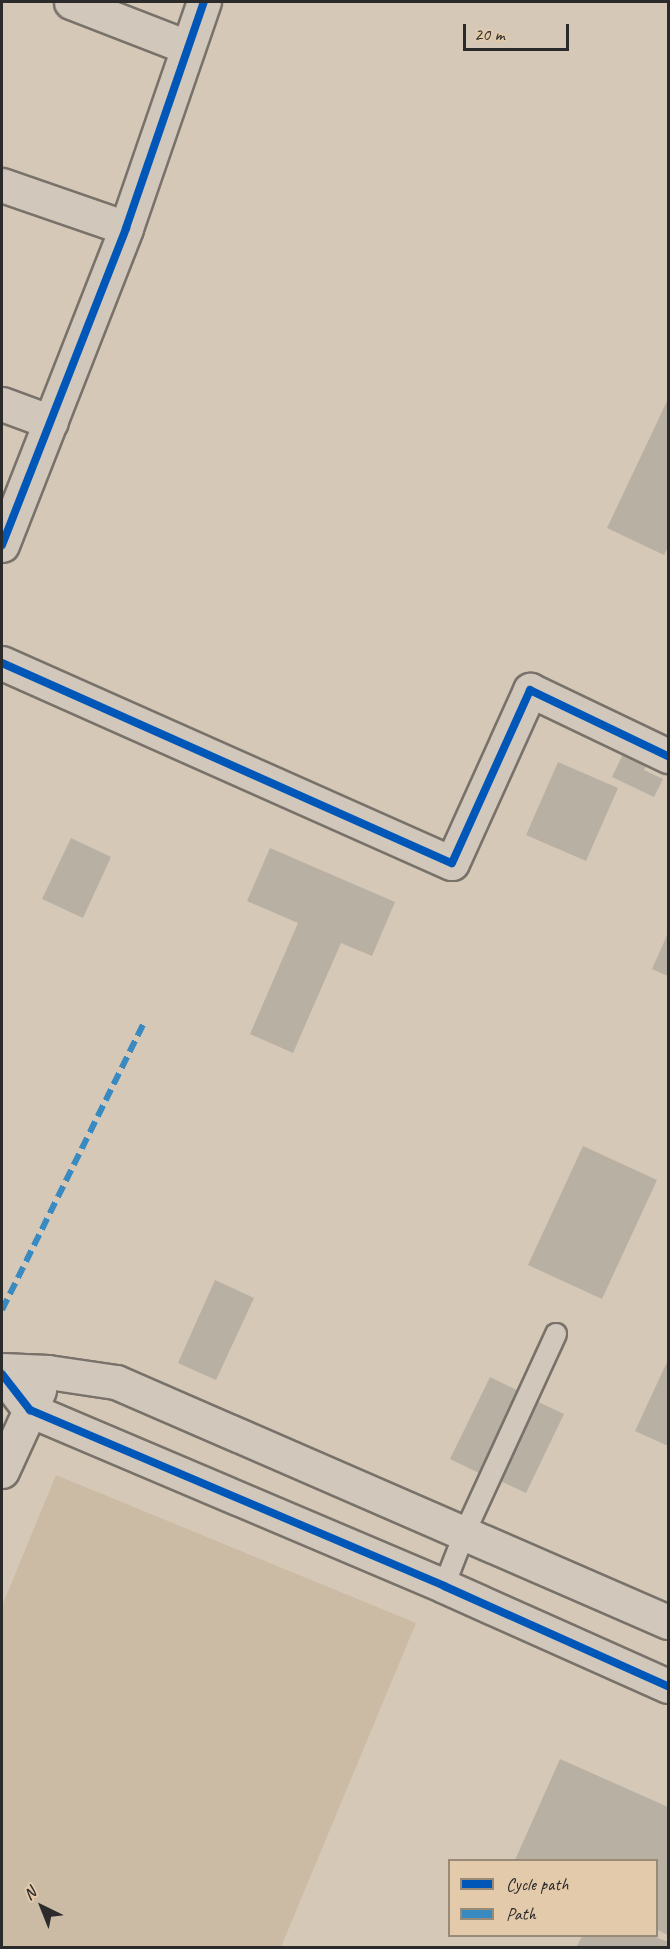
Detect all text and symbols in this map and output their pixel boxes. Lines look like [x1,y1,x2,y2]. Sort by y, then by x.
scale bar [466,12,572,50]
text: 20 m [474,23,505,45]
legend [448,1859,658,1937]
text: Cycle path [506,1873,568,1895]
north arrow [12,1877,72,1937]
text: N [19,1883,40,1905]
text: Path [506,1903,536,1925]

